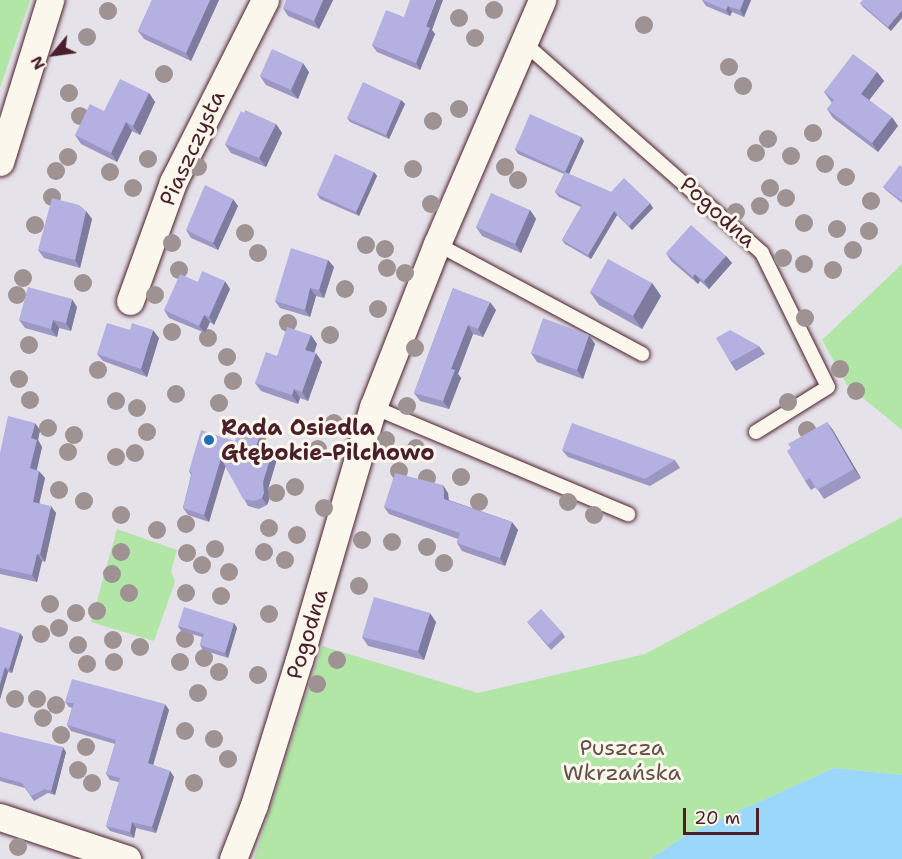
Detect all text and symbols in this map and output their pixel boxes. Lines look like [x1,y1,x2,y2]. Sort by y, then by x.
north arrow [24,24,84,84]
text: N [26,52,50,74]
street label: Piaszczysta [154,86,230,210]
street label: Pogodna [675,171,761,253]
place label: Rada Osiedla Głębokie-Pilchowo [221,414,435,466]
marker: Rada Osiedla Głębokie-Pilchowo [202,433,216,447]
street label: Pogodna [281,586,333,682]
park label: Puszcza Wkrzańska [563,734,681,786]
scale bar [686,796,762,834]
text: 20 m [694,806,740,830]

